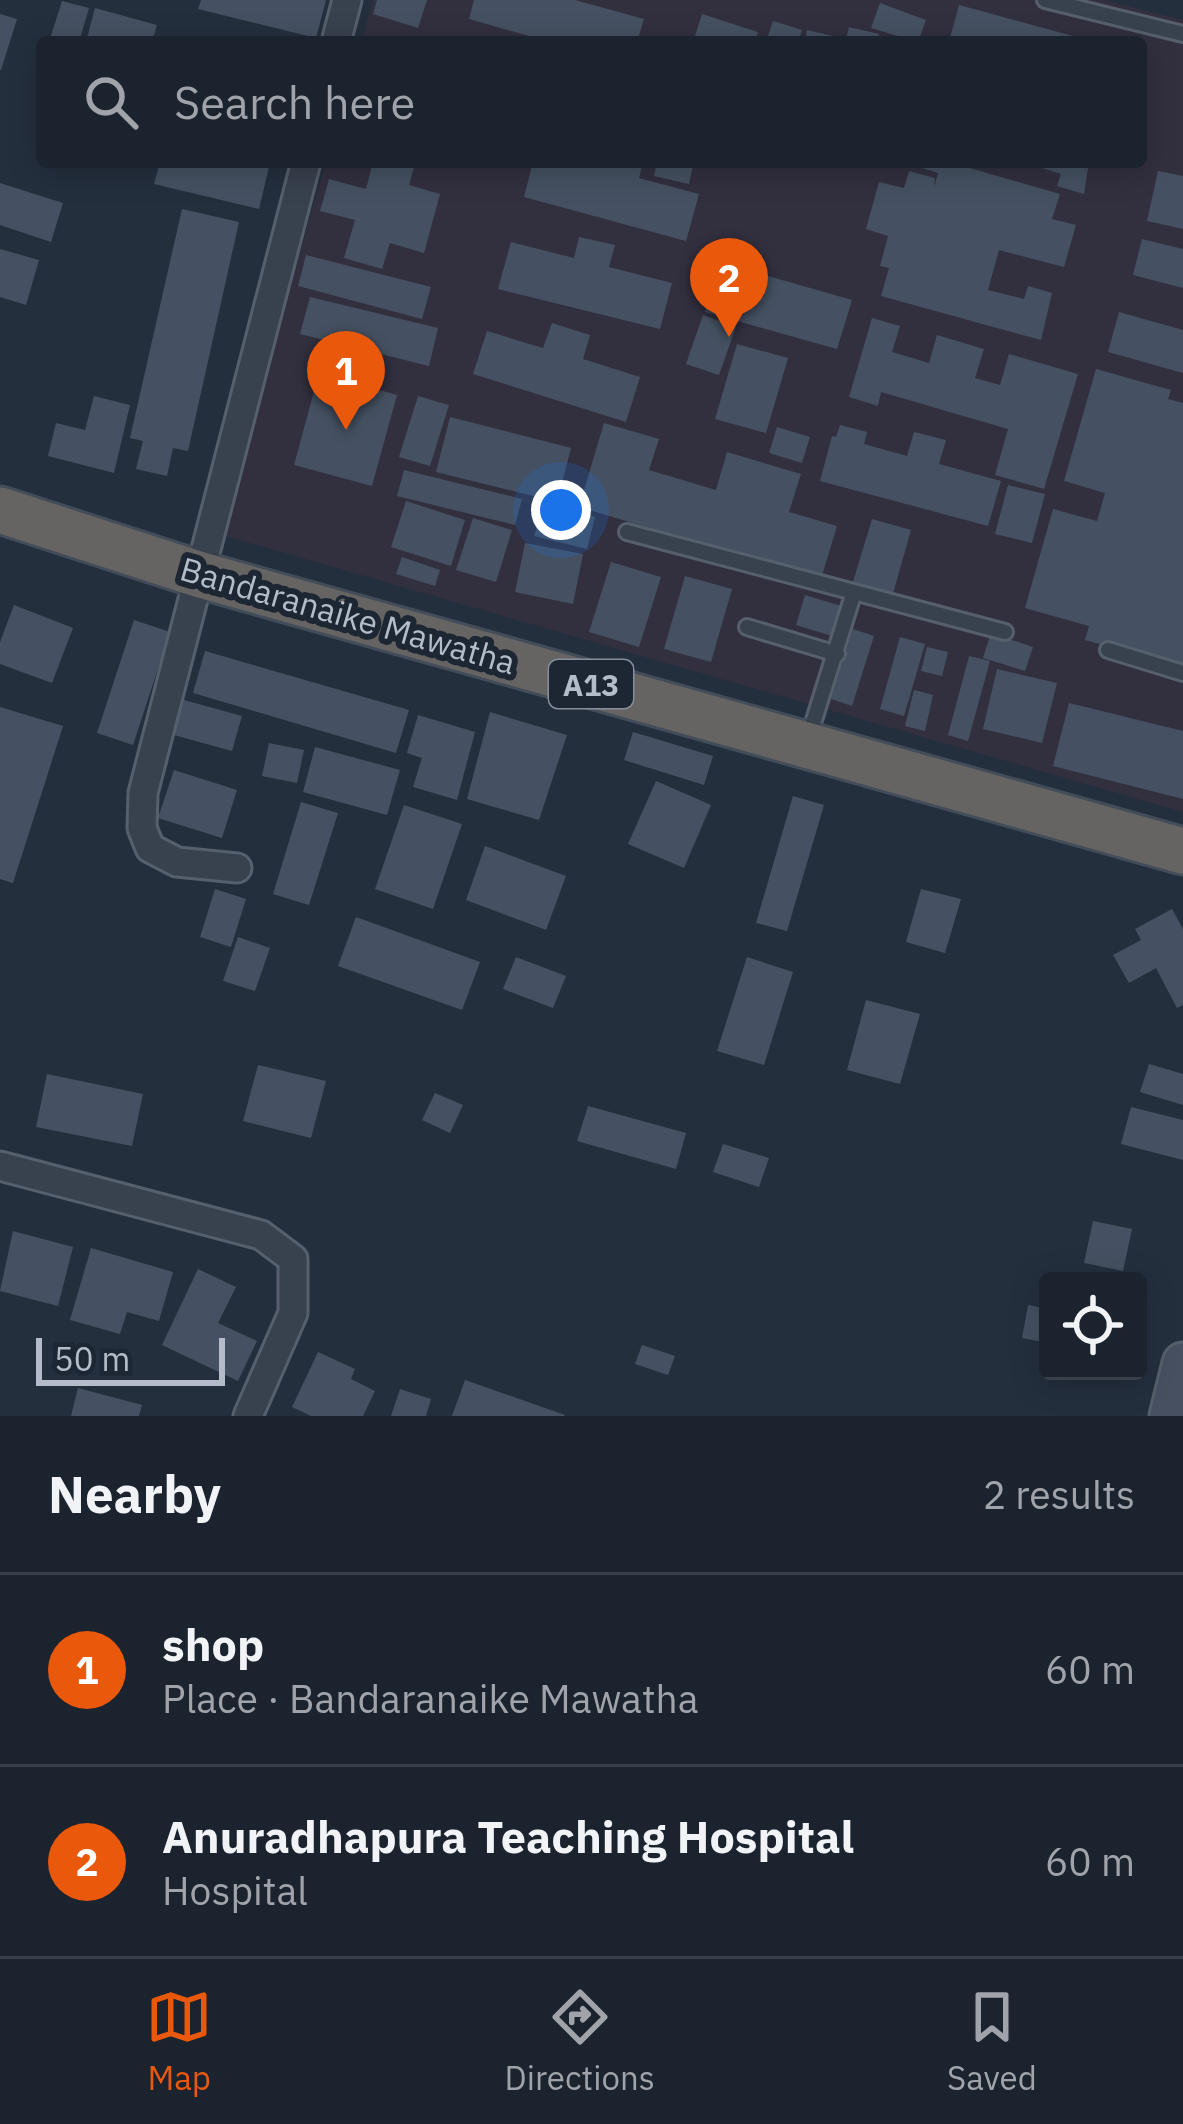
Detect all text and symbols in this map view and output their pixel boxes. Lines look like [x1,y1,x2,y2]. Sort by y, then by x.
search box [36,36,1147,168]
icon: search [78,69,144,135]
text: Search here [174,73,415,131]
pin: 2 [690,238,768,337]
pin: 1 [307,331,385,430]
your location [531,480,591,540]
street label: Bandaranaike Mawatha [175,547,521,683]
road number: A13 [549,660,633,708]
map controls [1039,1272,1147,1380]
button: locate [1039,1272,1147,1380]
scale bar [36,1332,225,1385]
text: 50 m [54,1337,130,1380]
text: Nearby [48,1461,221,1527]
text: 2 results [983,1469,1135,1520]
text: shop [162,1615,264,1673]
text: 1 [75,1644,99,1695]
text: 60 m [1045,1644,1135,1695]
text: Place · Bandaranaike Mawatha [162,1673,699,1724]
text: Anuradhapura Teaching Hospital [162,1807,854,1865]
text: 2 [75,1836,99,1887]
text: 60 m [1045,1836,1135,1887]
text: Hospital [162,1865,308,1916]
tab: Map [146,1984,212,2099]
tab: Directions [505,1984,655,2099]
tab: Saved [947,1984,1037,2099]

